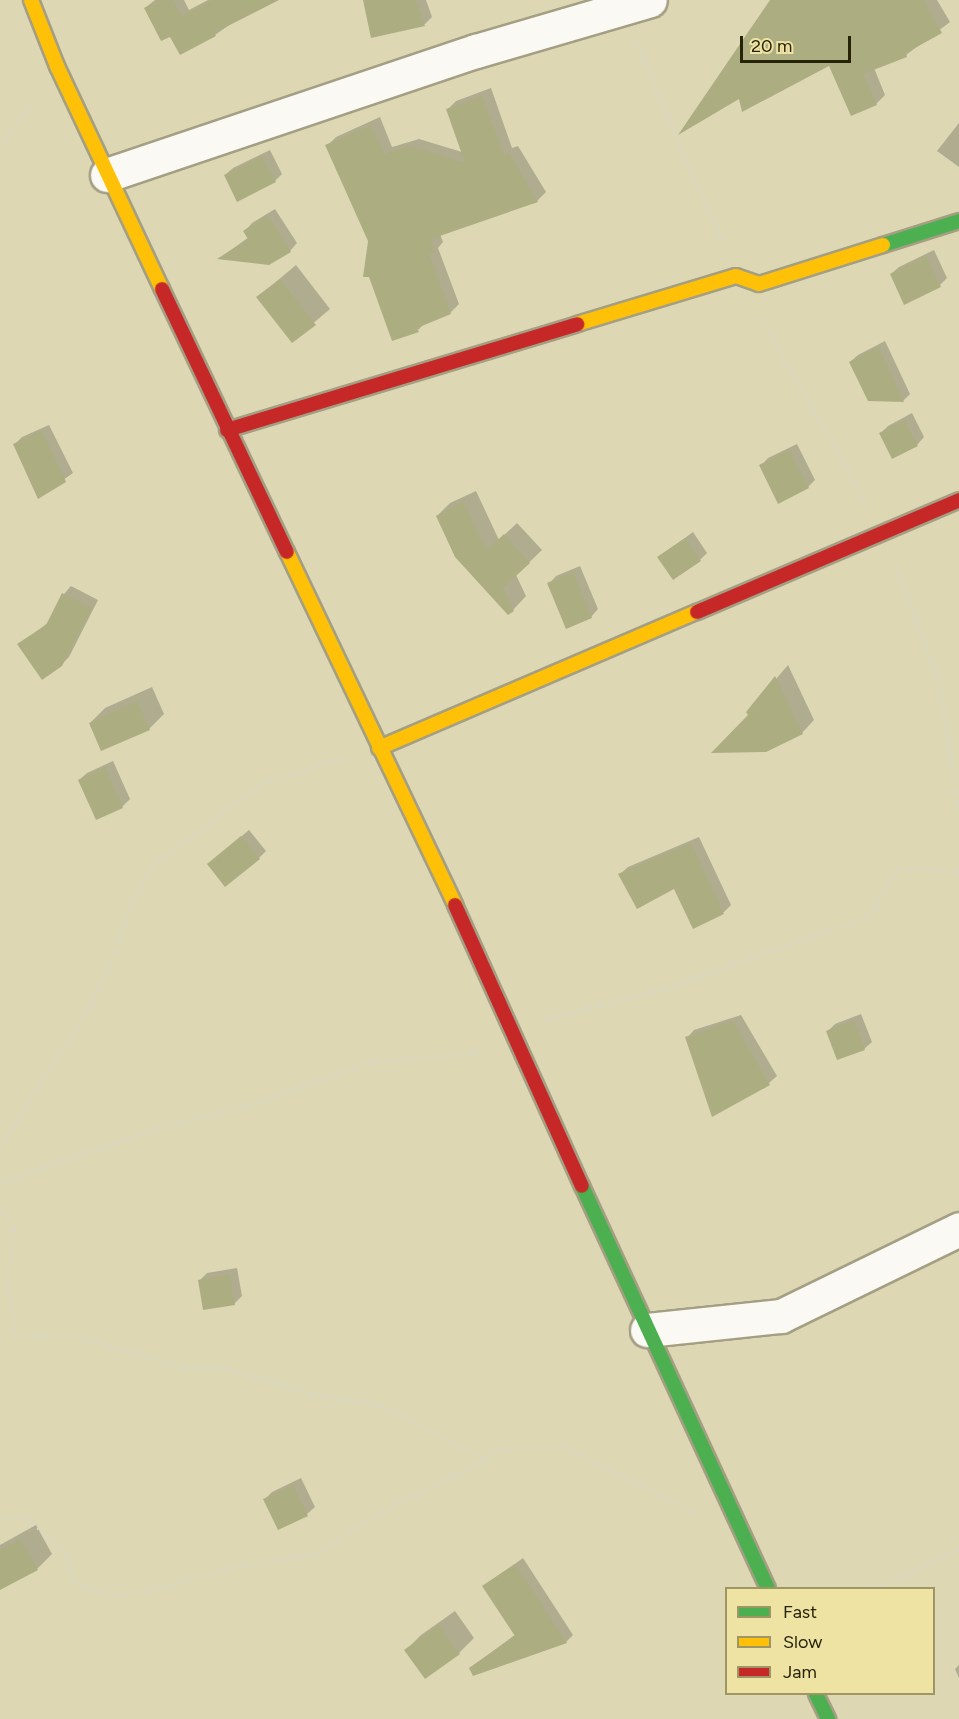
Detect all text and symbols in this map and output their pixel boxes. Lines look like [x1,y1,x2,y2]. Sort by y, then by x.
scale bar [743,24,854,62]
text: 20 m [751,35,792,57]
legend [725,1587,935,1695]
text: Fast [783,1601,817,1623]
text: Slow [783,1631,822,1653]
text: Jam [783,1661,817,1683]

